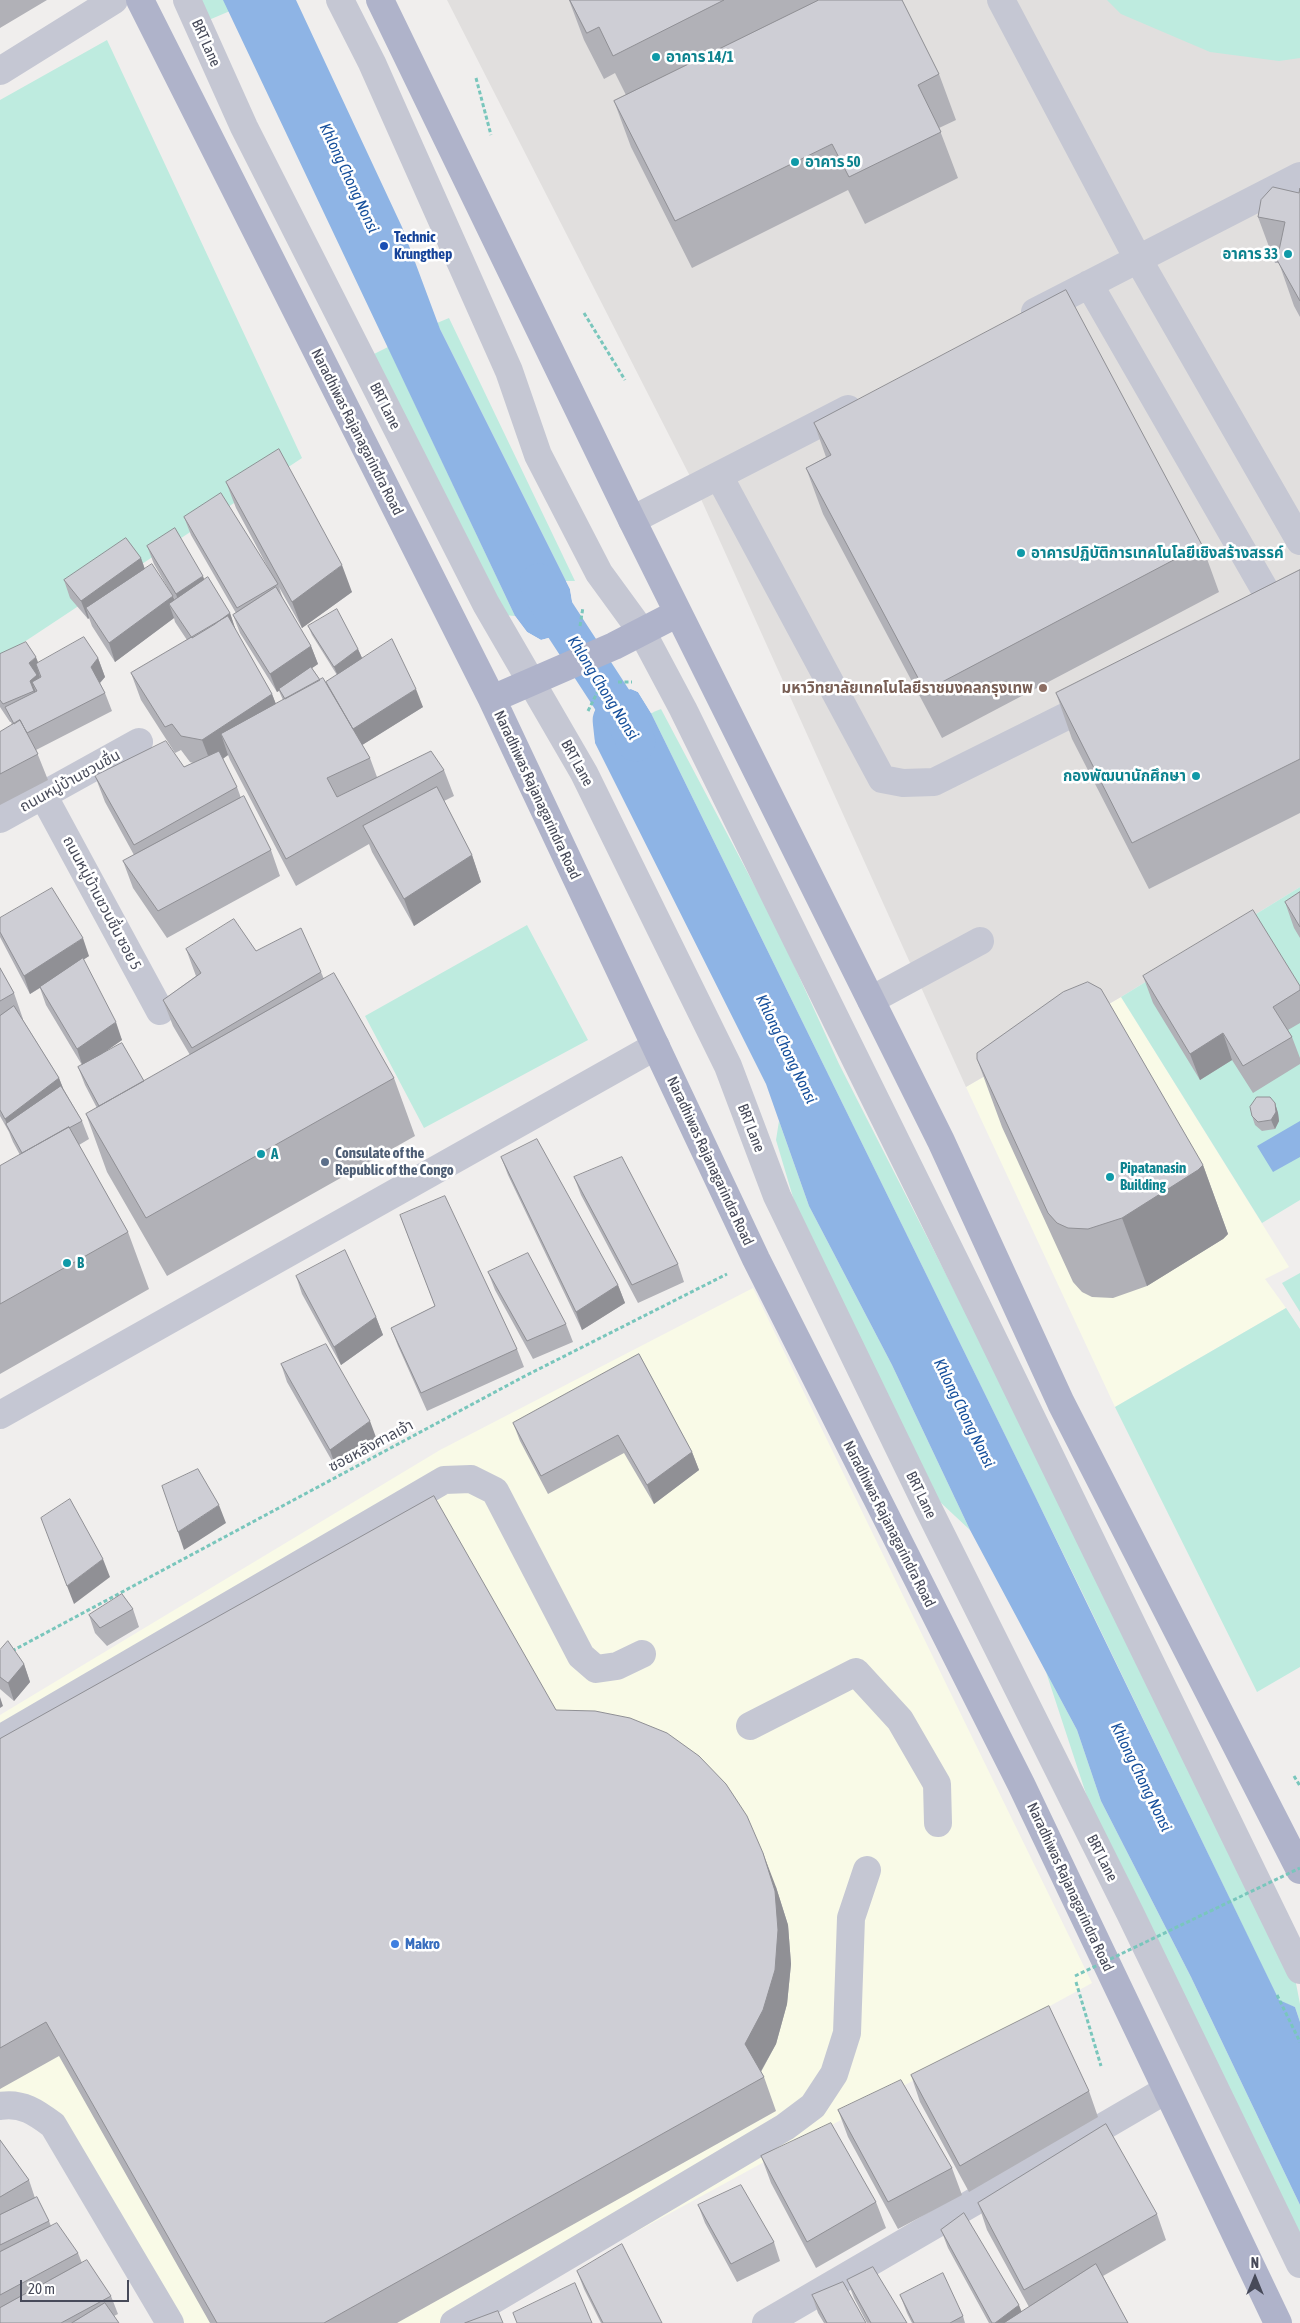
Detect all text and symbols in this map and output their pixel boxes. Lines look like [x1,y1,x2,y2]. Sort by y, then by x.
street label: BRT Lane [188,16,224,70]
place label: อาคาร 14/1 [666,48,734,66]
marker: อาคาร 14/1 [650,51,662,63]
water label: Khlong Chong Nonsi [315,120,383,236]
place label: อาคาร 50 [805,153,861,171]
marker: อาคาร 50 [789,156,801,168]
place label: Technic Krungthep [394,228,452,263]
marker: Technic Krungthep [378,240,390,252]
place label: อาคาร 33 [1222,245,1278,263]
marker: อาคาร 33 [1282,248,1294,260]
street label: Naradhiwas Rajanagarindra Road [307,346,407,518]
street label: BRT Lane [366,380,404,432]
place label: อาคารปฏิบัติการเทคโนโลยีเชิงสร้างสรรค์ [1031,544,1284,562]
marker: อาคารปฏิบัติการเทคโนโลยีเชิงสร้างสรรค์ [1015,547,1027,559]
water label: Khlong Chong Nonsi [563,633,643,743]
place label: มหาวิทยาลัยเทคโนโลยีราชมงคลกรุงเทพ [782,679,1033,697]
marker: มหาวิทยาลัยเทคโนโลยีราชมงคลกรุงเทพ [1037,682,1049,694]
street label: Naradhiwas Rajanagarindra Road [490,708,584,882]
street label: BRT Lane [557,737,597,789]
street label: ถนนหมู่บ้านชวนชื่น [17,746,123,816]
place label: กองพัฒนานักศึกษา [1063,767,1186,785]
marker: กองพัฒนานักศึกษา [1190,770,1202,782]
street label: ถนนหมู่บ้านชวนชื่น ซอย 5 [59,833,145,973]
water label: Khlong Chong Nonsi [751,991,821,1107]
street label: Naradhiwas Rajanagarindra Road [663,1074,757,1248]
street label: BRT Lane [734,1101,768,1155]
place label: Consulate of the Republic of the Congo [335,1144,454,1179]
place label: A [271,1145,278,1163]
marker: A [255,1148,267,1160]
marker: Consulate of the Republic of the Congo [319,1156,331,1168]
place label: Pipatanasin Building [1120,1159,1186,1194]
marker: Pipatanasin Building [1104,1171,1116,1183]
place label: B [77,1254,84,1272]
marker: B [61,1257,73,1269]
water label: Khlong Chong Nonsi [929,1355,999,1471]
street label: ซอยหลังศาลเจ้า [326,1416,416,1476]
street label: Naradhiwas Rajanagarindra Road [839,1438,939,1610]
street label: BRT Lane [902,1469,940,1521]
water label: Khlong Chong Nonsi [1106,1719,1176,1835]
street label: Naradhiwas Rajanagarindra Road [1023,1800,1117,1974]
street label: BRT Lane [1083,1832,1121,1884]
place label: Makro [405,1935,440,1953]
marker: Makro [389,1938,401,1950]
north arrow [1230,2253,1280,2303]
text: N [1251,2255,1259,2271]
scale bar [22,2270,131,2302]
text: 20 m [28,2280,55,2297]

